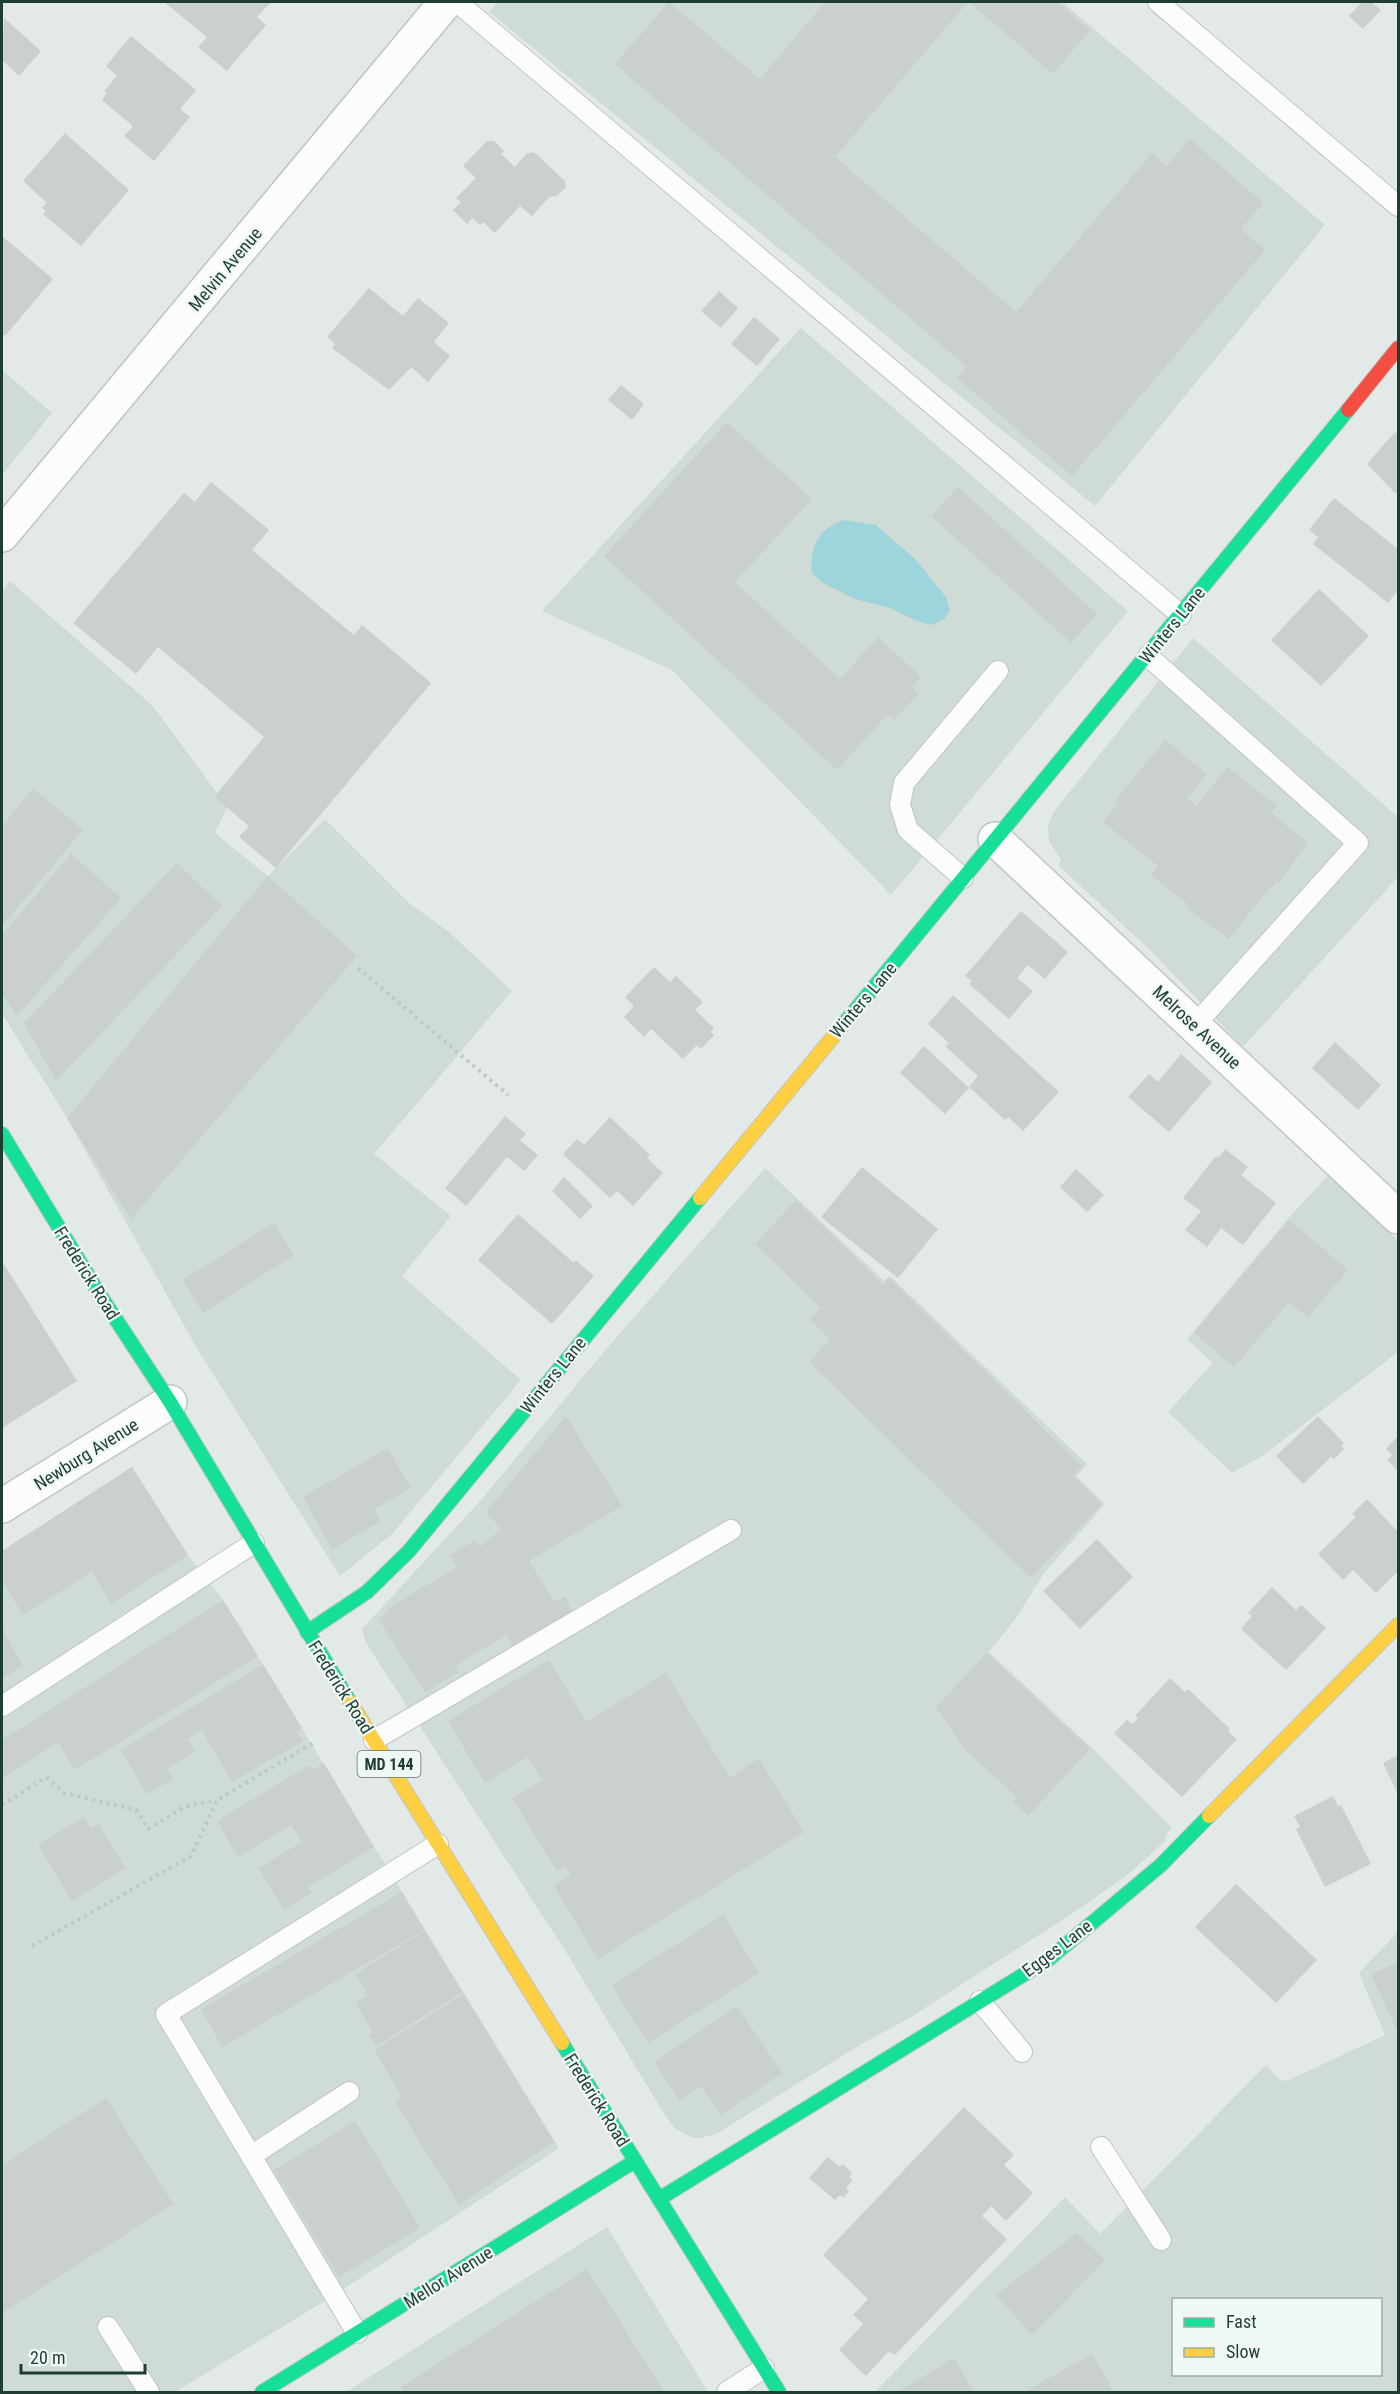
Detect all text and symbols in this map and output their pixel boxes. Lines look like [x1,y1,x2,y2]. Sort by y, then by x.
street label: Melvin Avenue [184,223,266,315]
street label: Winters Lane [1135,582,1209,668]
street label: Winters Lane [825,958,901,1042]
street label: Melrose Avenue [1148,981,1246,1073]
street label: Frederick Road [50,1223,124,1323]
street label: Winters Lane [516,1332,590,1418]
street label: Newburg Avenue [30,1414,142,1494]
street label: Frederick Road [304,1637,378,1737]
road number: MD 144 [358,1751,420,1777]
street label: Egges Lane [1018,1915,1096,1981]
street label: Frederick Road [560,2050,634,2150]
street label: Mellor Avenue [400,2241,496,2313]
legend [1172,2298,1382,2376]
text: Fast [1226,2311,1257,2332]
scale bar [21,2337,146,2375]
text: Slow [1226,2341,1261,2362]
text: 20 m [30,2347,65,2368]

